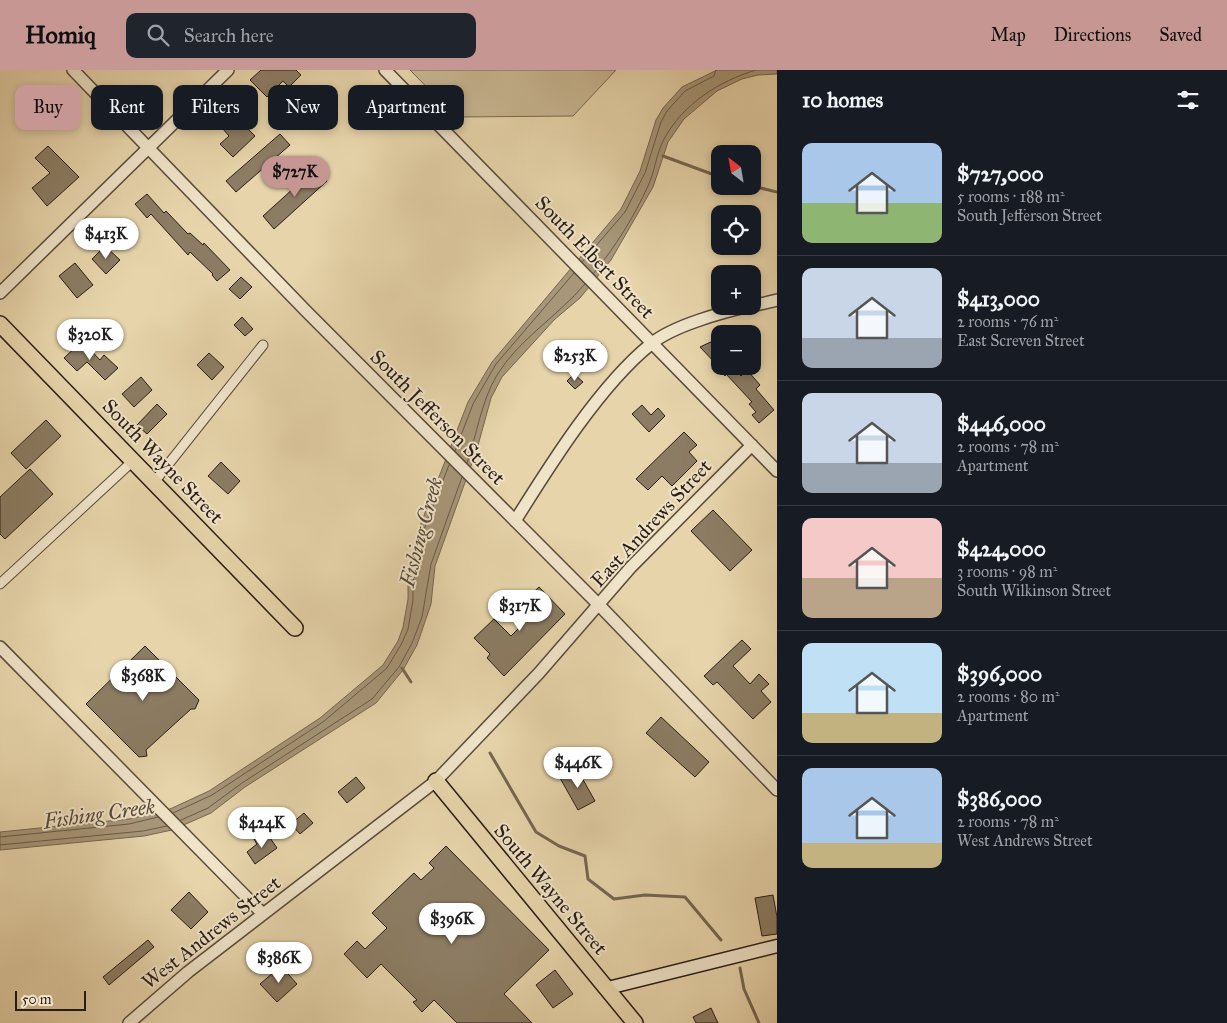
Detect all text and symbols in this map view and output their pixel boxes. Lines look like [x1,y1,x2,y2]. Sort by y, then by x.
search box [126,13,476,58]
text: Homiq [25,20,96,50]
icon: search [144,21,172,49]
text: Search here [184,24,274,47]
text: Map [990,24,1026,46]
text: Directions [1054,24,1131,46]
text: Saved [1159,24,1202,46]
chip: Buy [15,85,81,130]
chip: Rent [91,85,163,130]
chip: Filters [173,85,258,130]
chip: New [268,85,338,130]
chip: Apartment [348,85,464,130]
icon: filters [1174,86,1202,114]
text: 10 homes [802,87,883,113]
north arrow [711,145,761,195]
map controls [711,145,761,375]
pin: $727K [260,156,330,198]
text: $727,000 [957,161,1044,187]
text: $727K [272,162,318,181]
icon: home [842,163,902,223]
text: 5 rooms · 188 m² [957,187,1065,206]
street label: South Elbert Street [530,191,660,323]
button: locate [711,205,761,255]
text: South Jefferson Street [957,206,1102,225]
pin: $413K [71,218,141,260]
text: $413K [85,224,127,243]
button: + [711,265,761,315]
text: $413,000 [957,286,1040,312]
icon: home [842,288,902,348]
text: 2 rooms · 76 m² [957,312,1058,331]
pin: $320K [55,318,125,361]
text: $320K [68,325,112,344]
button: − [711,325,761,375]
text: East Screven Street [957,331,1085,350]
pin: $253K [540,340,610,382]
street label: South Jefferson Street [365,344,511,490]
text: $253K [554,346,596,365]
street label: South Wayne Street [98,394,228,528]
text: $446,000 [957,411,1046,437]
icon: home [842,413,902,473]
text: 2 rooms · 78 m² [957,437,1059,456]
street label: East Andrews Street [586,454,716,592]
text: Apartment [957,456,1029,475]
water label: Fishing Creek [394,474,448,591]
text: $424,000 [957,536,1046,562]
icon: home [842,538,902,598]
text: 3 rooms · 98 m² [957,562,1057,581]
text: South Wilkinson Street [957,581,1111,600]
pin: $317K [485,590,555,632]
text: $317K [499,596,541,615]
pin: $368K [108,660,178,702]
text: $396,000 [957,661,1042,687]
icon: home [842,663,902,723]
text: $368K [121,666,165,685]
text: 2 rooms · 80 m² [957,687,1060,706]
text: Apartment [957,706,1029,725]
pin: $446K [543,746,613,789]
text: $446K [555,753,601,772]
text: $386,000 [957,786,1042,812]
icon: home [842,788,902,848]
water label: Fishing Creek [40,793,157,835]
pin: $424K [227,806,297,849]
text: 2 rooms · 78 m² [957,812,1059,831]
text: $424K [239,813,285,832]
street label: South Wayne Street [489,819,613,959]
text: West Andrews Street [957,831,1093,850]
street label: West Andrews Street [137,870,285,994]
pin: $396K [417,902,487,945]
text: $396K [430,909,474,928]
pin: $386K [244,942,314,984]
text: $386K [257,948,301,967]
scale bar [15,988,86,1011]
text: 50 m [22,991,51,1008]

